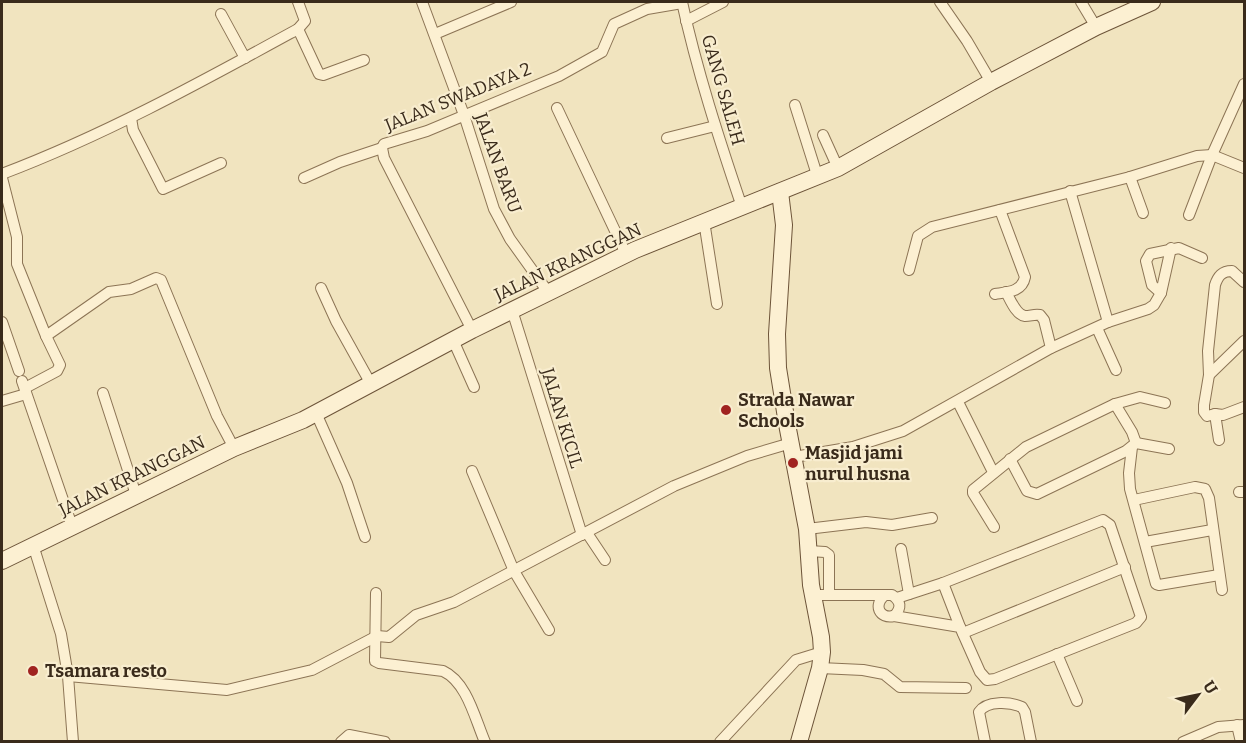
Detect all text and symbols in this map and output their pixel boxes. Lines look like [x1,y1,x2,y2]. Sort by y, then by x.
street label: GANG SALEH [697,32,749,148]
street label: JALAN SWADAYA 2 [381,58,534,137]
street label: JALAN BARU [469,109,526,216]
street label: JALAN KRANGGAN [490,218,645,306]
street label: JALAN KICIL [536,364,588,471]
place label: Strada Nawar Schools [738,389,855,432]
marker: Strada Nawar Schools [719,403,733,417]
street label: JALAN KRANGGAN [54,431,209,521]
place label: Masjid jami nurul husna [805,442,910,485]
marker: Masjid jami nurul husna [786,456,800,470]
place label: Tsamara resto [45,660,167,682]
marker: Tsamara resto [26,664,40,678]
north arrow [1168,665,1228,725]
text: U [1199,677,1222,697]

